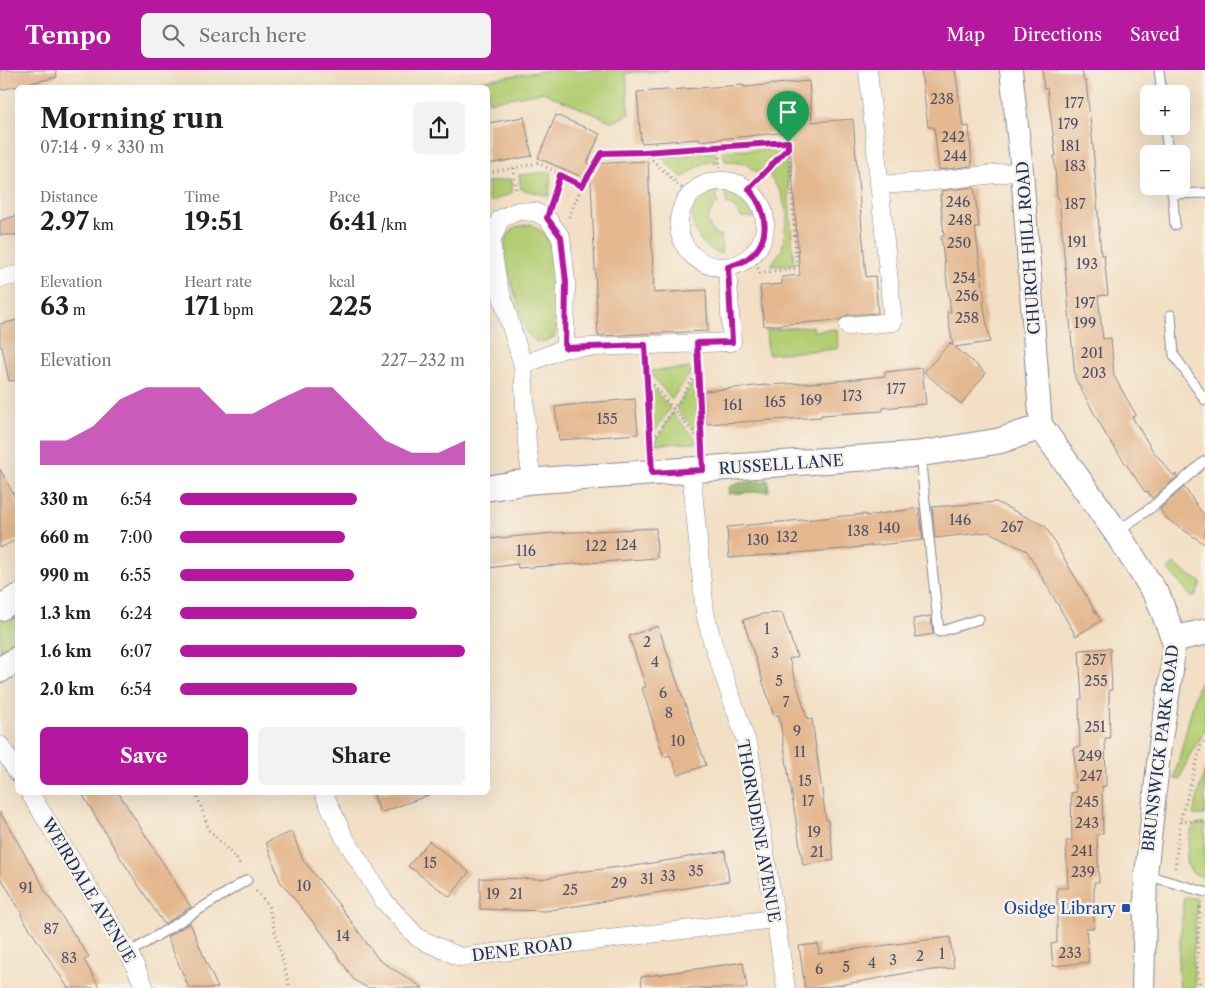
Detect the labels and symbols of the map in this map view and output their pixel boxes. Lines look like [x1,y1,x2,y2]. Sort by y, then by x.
house number: 238 [930,90,954,108]
pin [767,91,809,142]
house number: 177 [1064,94,1084,112]
house number: 179 [1058,115,1079,133]
house number: 242 [941,128,965,146]
house number: 181 [1060,137,1080,155]
house number: 244 [943,147,967,165]
house number: 183 [1064,157,1086,175]
street label: CHURCH HILL ROAD [1012,161,1044,335]
house number: 246 [946,193,970,211]
house number: 187 [1064,195,1086,213]
house number: 248 [948,211,972,229]
house number: 191 [1067,233,1087,251]
house number: 250 [947,234,971,252]
house number: 193 [1076,255,1098,273]
house number: 254 [952,269,976,287]
house number: 256 [955,287,979,305]
house number: 197 [1075,294,1096,312]
house number: 258 [955,309,979,327]
house number: 199 [1074,314,1096,332]
house number: 201 [1081,344,1104,362]
house number: 203 [1082,364,1106,382]
house number: 177 [886,380,906,398]
house number: 173 [842,387,862,405]
house number: 169 [800,391,822,409]
house number: 165 [764,393,786,411]
house number: 161 [723,396,743,414]
house number: 155 [596,410,618,428]
street label: RUSSELL LANE [718,450,844,478]
house number: 146 [949,511,971,529]
house number: 267 [1001,518,1024,536]
house number: 140 [878,519,901,537]
house number: 138 [847,522,869,540]
house number: 132 [776,528,798,546]
house number: 130 [747,531,769,549]
house number: 124 [615,536,637,554]
house number: 122 [585,537,607,555]
house number: 116 [516,542,536,560]
house number: 1 [764,620,770,638]
house number: 2 [643,633,651,651]
street label: BRUNSWICK PARK ROAD [1137,643,1183,853]
house number: 3 [771,644,779,662]
house number: 257 [1084,651,1106,669]
house number: 4 [651,653,659,671]
house number: 5 [775,672,783,690]
house number: 255 [1084,672,1108,690]
house number: 6 [659,684,667,702]
house number: 7 [783,693,790,711]
house number: 8 [665,704,673,722]
house number: 251 [1084,718,1106,736]
house number: 9 [793,722,801,740]
house number: 10 [671,732,685,750]
street label: THORNDENE AVENUE [733,738,785,924]
house number: 11 [794,743,806,761]
house number: 249 [1078,747,1102,765]
house number: 247 [1079,767,1103,785]
house number: 15 [798,772,812,790]
house number: 17 [802,792,814,810]
house number: 245 [1075,793,1099,811]
street label: WEIRDALE AVENUE [37,813,140,966]
house number: 243 [1075,814,1099,832]
house number: 19 [807,823,821,841]
house number: 241 [1071,842,1093,860]
house number: 21 [810,843,824,861]
house number: 15 [423,854,437,872]
house number: 35 [688,862,704,880]
house number: 239 [1071,863,1095,881]
house number: 33 [660,867,676,885]
house number: 31 [640,870,654,888]
house number: 29 [611,874,627,892]
house number: 10 [297,877,311,895]
house number: 91 [19,879,33,897]
house number: 25 [562,881,578,899]
house number: 19 [486,885,500,903]
house number: 21 [509,885,523,903]
place label: Osidge Library [1004,898,1117,918]
marker: Osidge Library [1120,902,1132,914]
house number: 87 [43,920,59,938]
house number: 14 [336,927,350,945]
street label: DENE ROAD [470,933,574,965]
house number: 233 [1058,944,1082,962]
house number: 1 [939,945,945,963]
house number: 2 [916,947,924,965]
house number: 83 [61,949,77,967]
house number: 3 [889,951,897,969]
house number: 4 [868,954,876,972]
house number: 5 [842,958,850,976]
house number: 6 [815,960,823,978]

